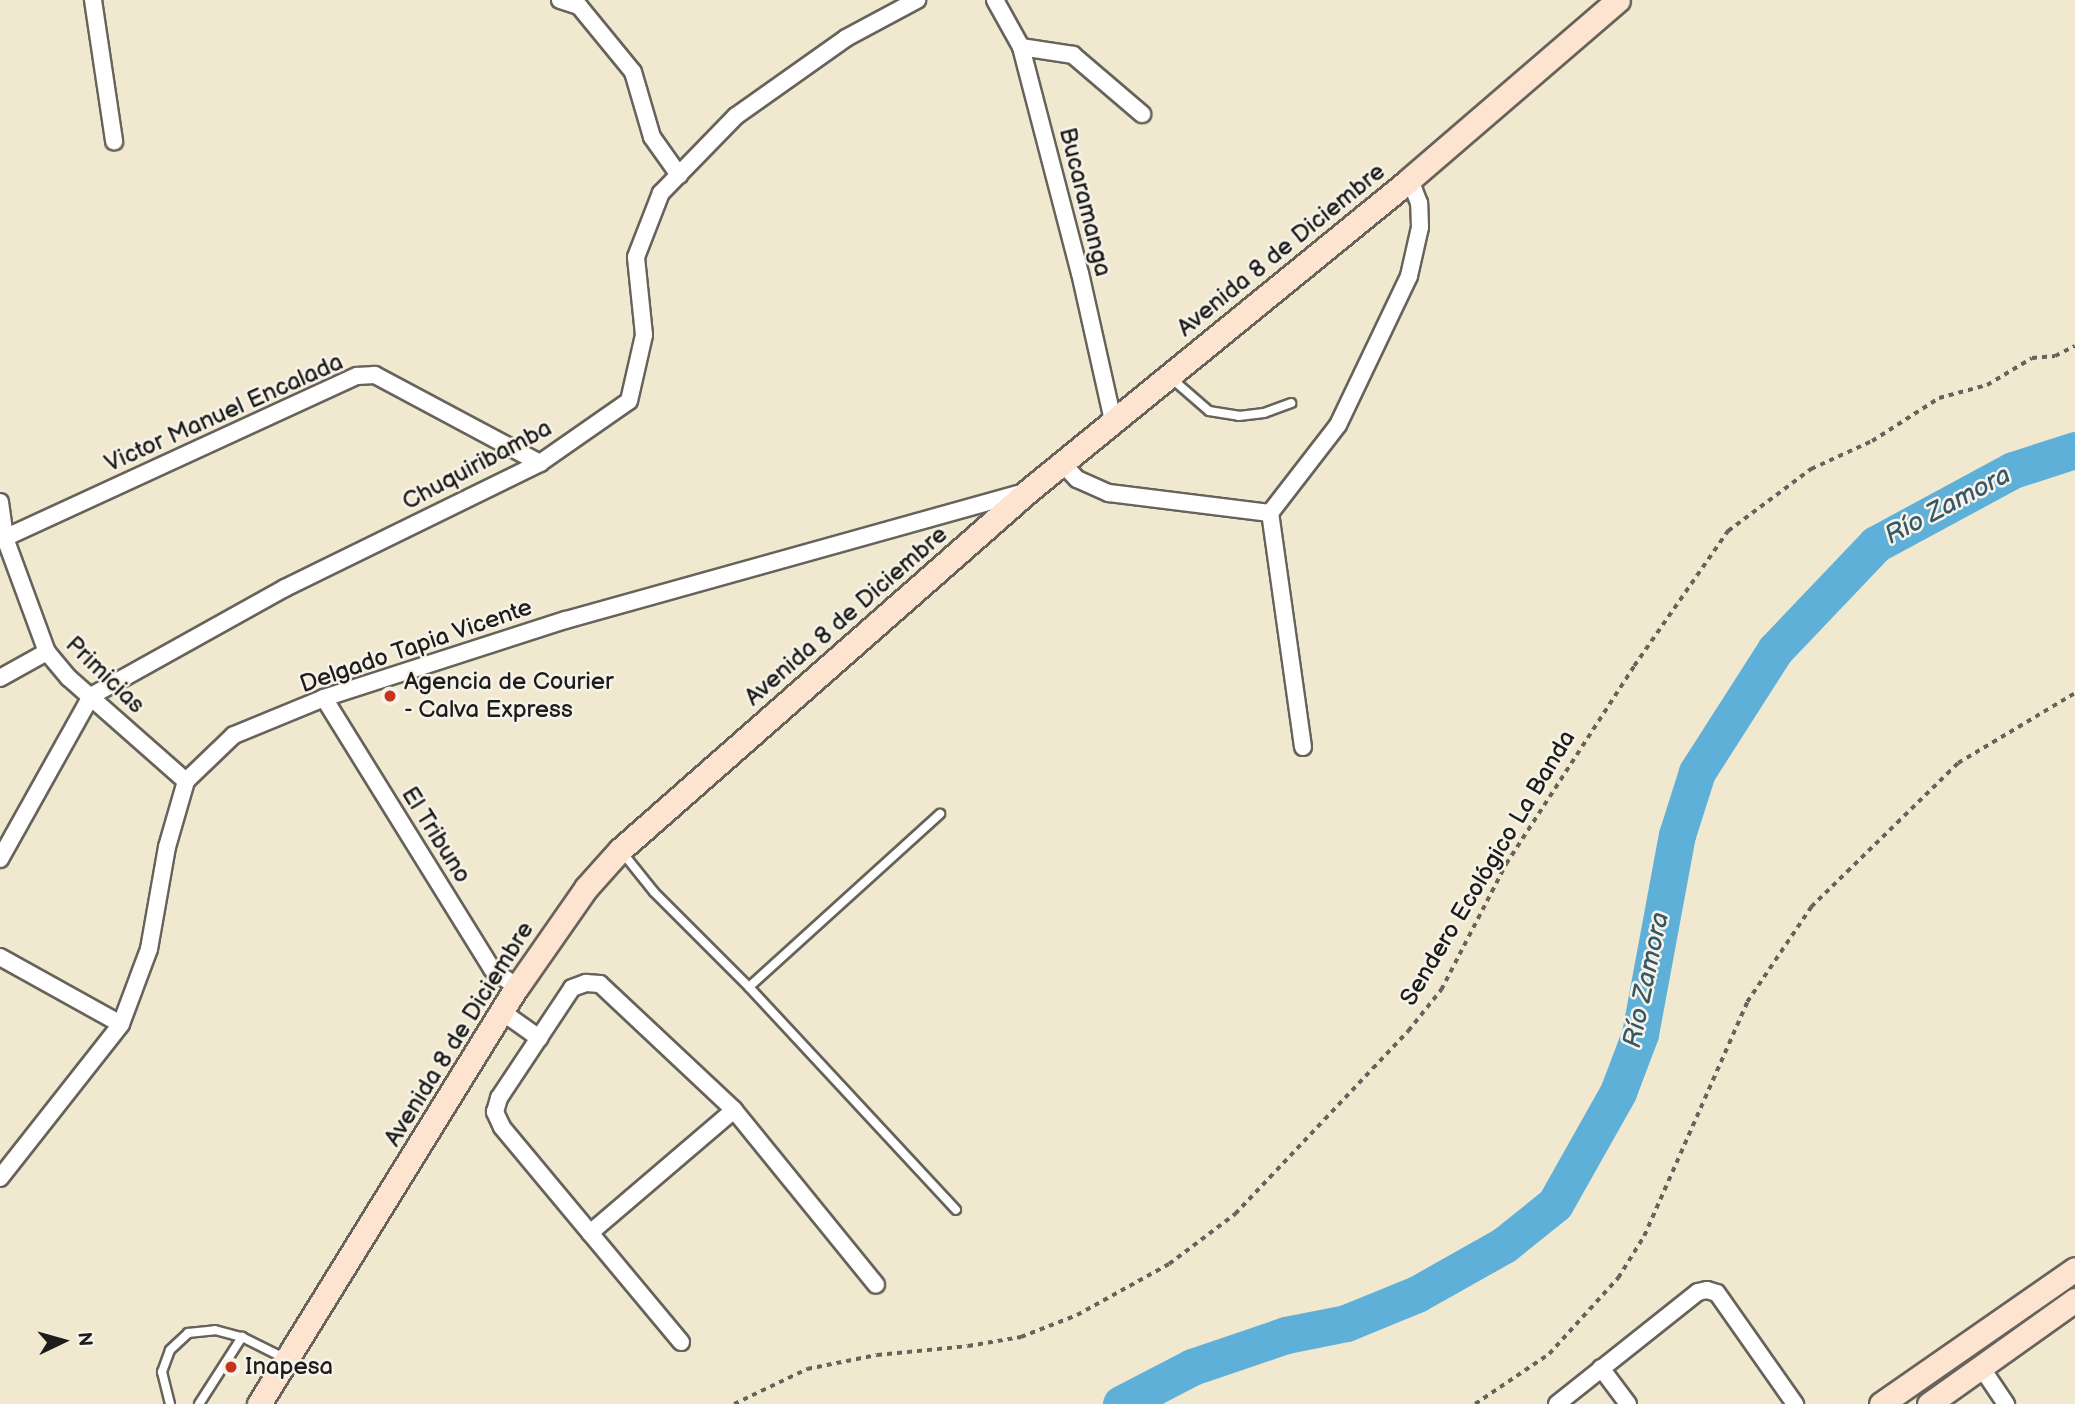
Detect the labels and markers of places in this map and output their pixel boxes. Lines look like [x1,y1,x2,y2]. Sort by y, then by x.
place label: Agencia de Courier - Calva Express [404,668,614,724]
marker: Agencia de Courier - Calva Express [382,688,398,704]
place label: Inapesa [245,1353,333,1381]
marker: Inapesa [223,1359,239,1375]

